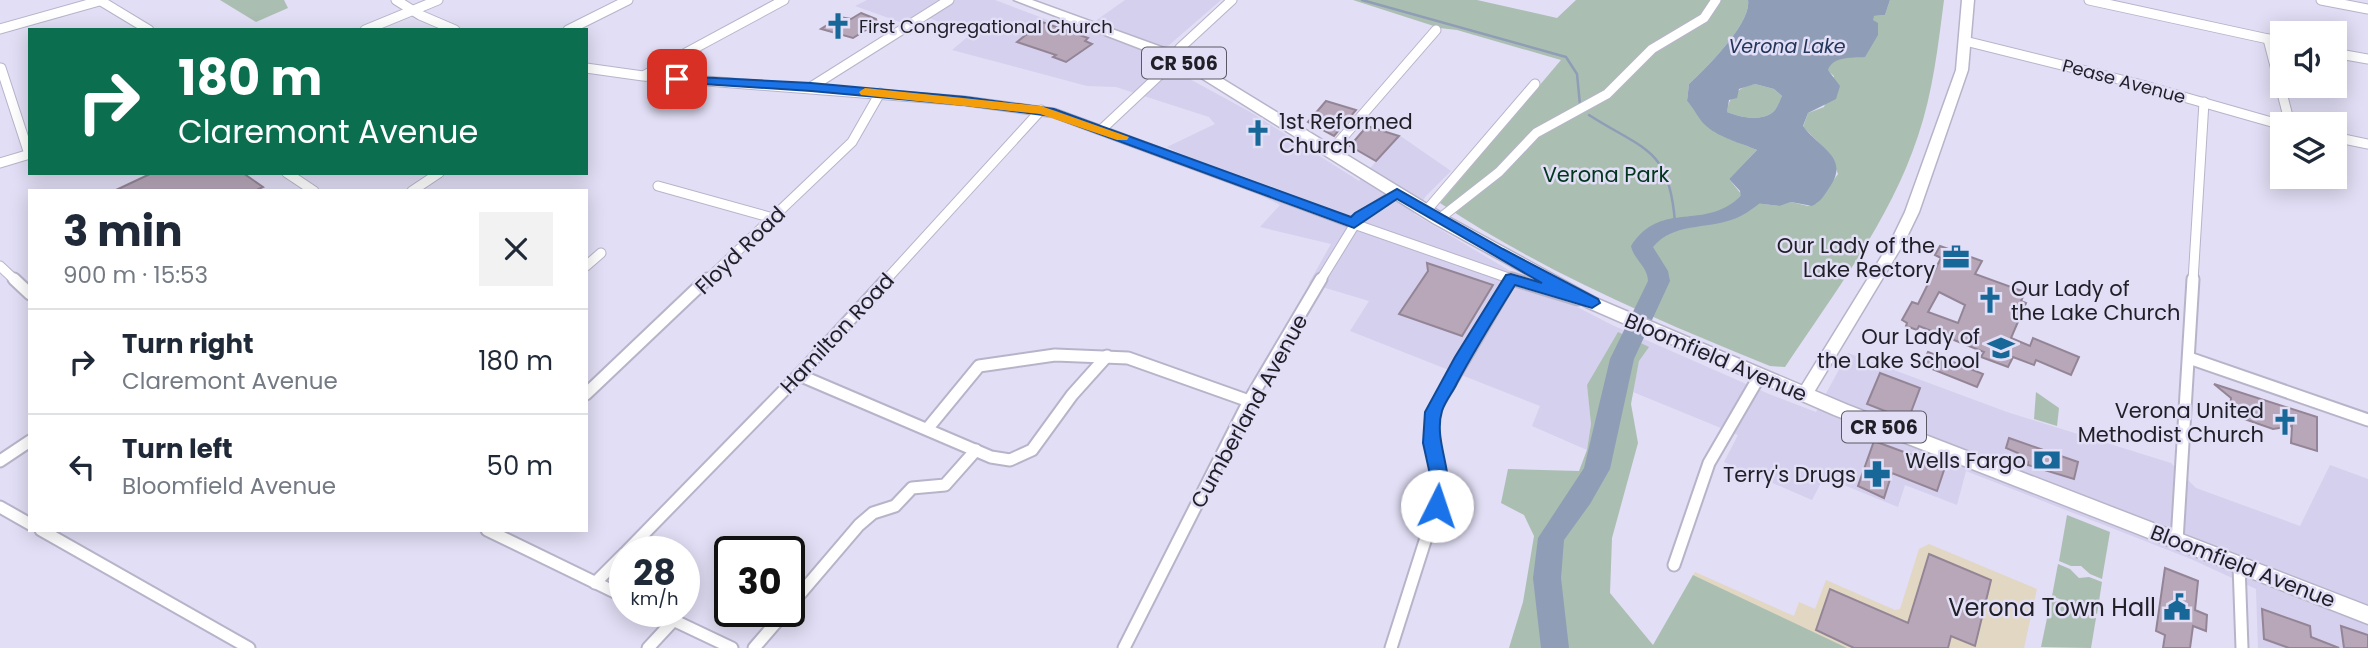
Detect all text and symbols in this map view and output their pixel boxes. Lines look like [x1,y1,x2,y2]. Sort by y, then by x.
church icon: First Congregational Church [823,11,853,41]
place label: First Congregational Church [859,14,1113,39]
map controls [2270,21,2347,189]
button: sound [2270,21,2347,98]
water label: Verona Lake [1728,33,1846,60]
text: 180 m [178,44,322,112]
road number: CR 506 [1142,48,1226,78]
pin [647,49,707,109]
street label: Pease Avenue [2060,53,2188,109]
icon: right [63,56,154,147]
icon: arrive [658,60,696,98]
place label: 1st Reformed Church [1279,107,1413,160]
text: Claremont Avenue [178,109,478,154]
button: layers [2270,112,2347,189]
church icon: 1st Reformed Church [1243,118,1273,148]
park label: Verona Park [1543,160,1670,189]
street label: Floyd Road [688,199,792,301]
text: 3 min [63,202,183,261]
button: close [479,212,553,286]
place label: Our Lady of the Lake Rectory [1777,231,1935,284]
office icon: Our Lady of the Lake Rectory [1941,242,1971,272]
text: 900 m · 15:53 [63,259,208,291]
street label: Hamilton Road [773,266,901,400]
place label: Our Lady of the Lake Church [2011,274,2181,327]
church icon: Our Lady of the Lake Church [1975,285,2005,315]
street label: Bloomfield Avenue [1620,305,1812,409]
street label: Cumberland Avenue [1184,309,1314,513]
place label: Our Lady of the Lake School [1817,322,1980,375]
text: Turn right [122,326,254,362]
school or university icon: Our Lady of the Lake School [1986,333,2016,363]
icon: right [63,343,101,381]
text: 180 m [478,343,553,379]
text: Claremont Avenue [122,365,338,397]
place label: Verona United Methodist Church [2078,396,2264,449]
church icon: Verona United Methodist Church [2270,407,2300,437]
road number: CR 506 [1842,412,1926,442]
text: Turn left [122,431,233,467]
bank icon: Wells Fargo [2032,445,2062,475]
place label: Wells Fargo [1905,446,2026,475]
icon: left [63,448,101,486]
text: 50 m [487,448,553,484]
pharmacy icon: Terry's Drugs [1862,459,1892,489]
place label: Terry's Drugs [1723,460,1856,489]
position arrow [1400,469,1474,543]
text: Bloomfield Avenue [122,470,336,502]
street label: Bloomfield Avenue [2147,517,2339,615]
speed limit sign: 30 [714,536,805,627]
text: 28 [633,548,676,597]
text: km/h [631,586,678,611]
place label: Verona Town Hall [1948,591,2156,624]
public building icon: Verona Town Hall [2162,592,2192,622]

